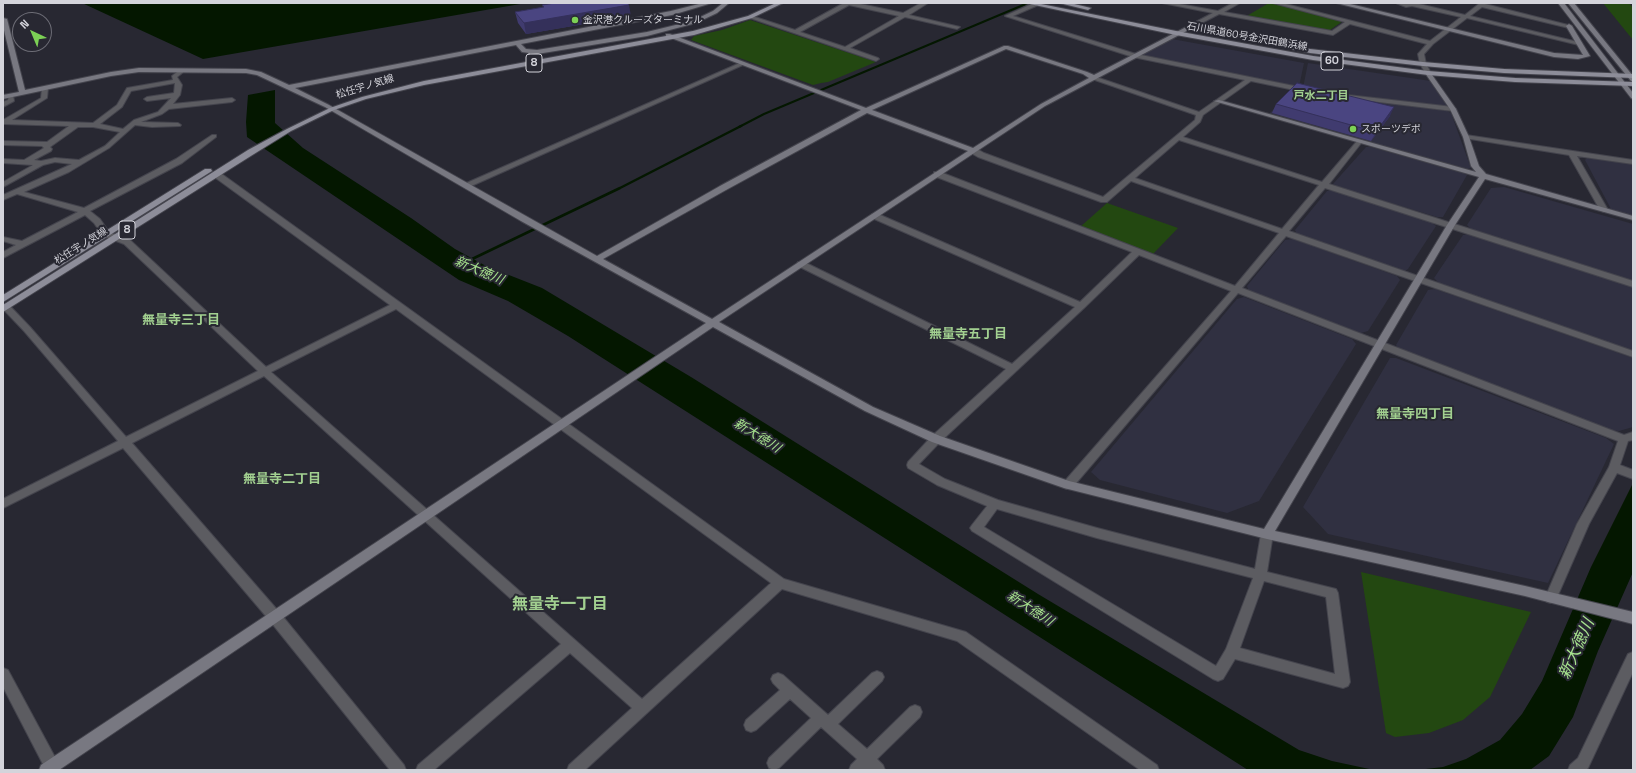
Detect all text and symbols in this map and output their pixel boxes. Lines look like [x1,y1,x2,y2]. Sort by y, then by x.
north arrow [12,12,52,52]
place label: 金沢港クルーズターミナル [583,14,703,26]
marker: 金沢港クルーズターミナル [570,15,580,25]
text: N [17,16,32,32]
street label: 石川県道60号金沢田鶴浜線 [1186,20,1308,54]
road number: 60 [1321,52,1343,70]
road number: 8 [526,54,542,72]
street label: 松任宇ノ気線 [335,72,395,102]
district label: 戸水二丁目 [1294,89,1348,103]
place label: スポーツデポ [1361,123,1421,135]
marker: スポーツデポ [1348,124,1358,134]
road number: 8 [119,221,135,239]
street label: 松任宇ノ気線 [52,225,110,267]
water label: 新大徳川 [452,254,506,288]
district label: 無量寺三丁目 [142,312,220,328]
district label: 無量寺五丁目 [929,326,1007,342]
district label: 無量寺四丁目 [1376,406,1454,422]
water label: 新大徳川 [731,416,783,456]
district label: 無量寺二丁目 [243,471,321,487]
water label: 新大徳川 [1004,588,1056,630]
district label: 無量寺一丁目 [512,595,608,615]
water label: 新大徳川 [1555,616,1599,682]

